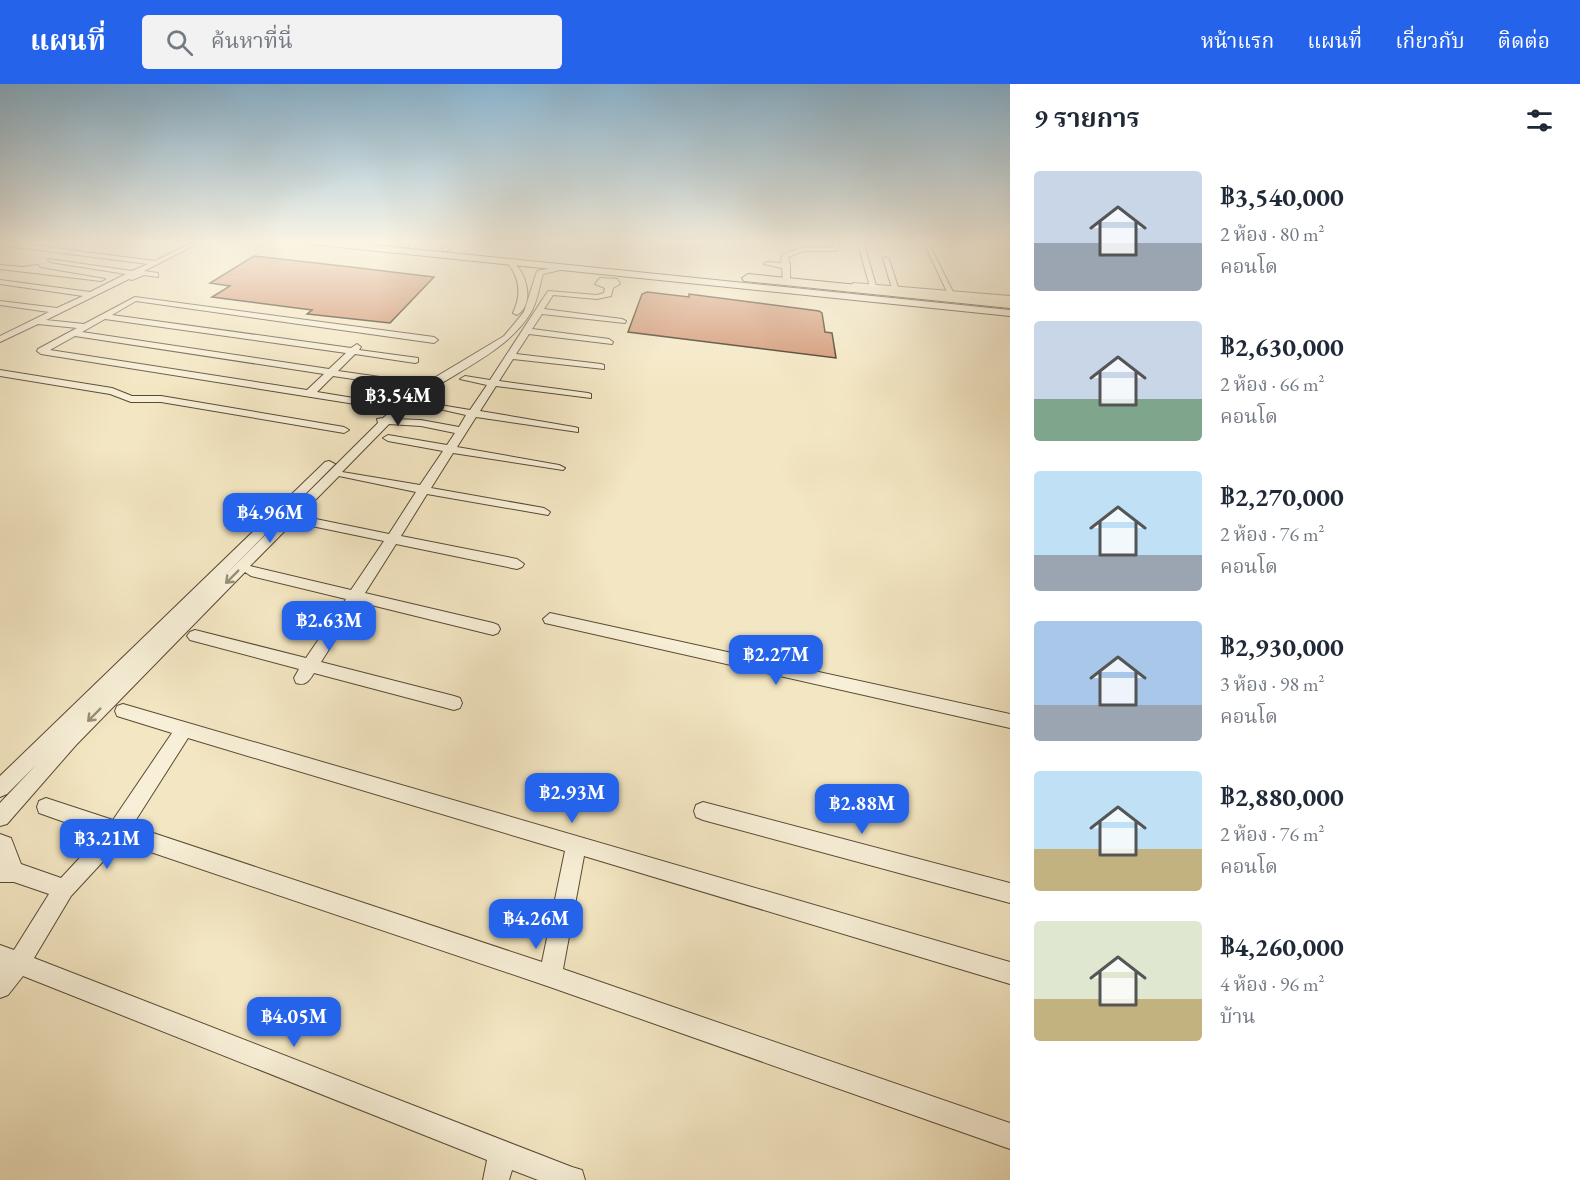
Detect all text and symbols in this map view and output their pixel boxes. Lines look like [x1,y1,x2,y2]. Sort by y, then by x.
search box [142,15,562,69]
text: แผนที่ [30,22,106,58]
icon: search [163,26,196,59]
text: ค้นหาที่นี่ [211,26,293,55]
text: หน้าแรก [1201,27,1274,54]
text: แผนที่ [1307,27,1362,54]
text: เกี่ยวกับ [1395,27,1465,54]
text: ติดต่อ [1498,27,1550,54]
text: 9 รายการ [1034,101,1140,135]
icon: filters [1523,104,1556,137]
text: ฿3,540,000 [1220,180,1344,214]
icon: home [1082,195,1154,267]
text: 2 ห้อง · 80 m² [1220,221,1325,247]
text: คอนโด [1220,253,1278,279]
text: ฿2,630,000 [1220,330,1344,364]
icon: home [1082,345,1154,417]
text: 2 ห้อง · 66 m² [1220,371,1325,397]
pin: ฿3.54M [349,376,447,427]
text: ฿3.54M [365,382,431,408]
text: คอนโด [1220,403,1278,429]
text: ฿2,270,000 [1220,480,1344,514]
pin: ฿4.96M [221,493,319,544]
icon: home [1082,495,1154,567]
text: ฿4.96M [237,499,303,525]
text: 2 ห้อง · 76 m² [1220,521,1325,547]
text: คอนโด [1220,553,1278,579]
one-way arrow [225,570,240,585]
pin: ฿2.63M [280,601,378,652]
text: ฿2.63M [296,607,362,633]
text: ฿2,930,000 [1220,630,1344,664]
pin: ฿2.27M [727,635,825,686]
text: ฿2.27M [743,641,809,667]
icon: home [1082,645,1154,717]
text: 3 ห้อง · 98 m² [1220,671,1325,697]
text: คอนโด [1220,703,1278,729]
one-way arrow [87,708,102,723]
pin: ฿2.93M [523,773,621,824]
text: ฿2.93M [539,779,605,805]
text: ฿2,880,000 [1220,780,1344,814]
pin: ฿2.88M [813,784,911,835]
text: ฿2.88M [829,790,895,816]
icon: home [1082,795,1154,867]
pin: ฿3.21M [58,819,156,870]
text: 2 ห้อง · 76 m² [1220,821,1325,847]
text: ฿3.21M [74,825,140,851]
text: คอนโด [1220,853,1278,879]
pin: ฿4.26M [487,899,585,950]
text: ฿4.26M [503,905,569,931]
text: ฿4,260,000 [1220,930,1344,964]
icon: home [1082,945,1154,1017]
text: 4 ห้อง · 96 m² [1220,971,1325,997]
pin: ฿4.05M [245,997,343,1048]
text: ฿4.05M [261,1003,327,1029]
text: บ้าน [1220,1003,1256,1029]

